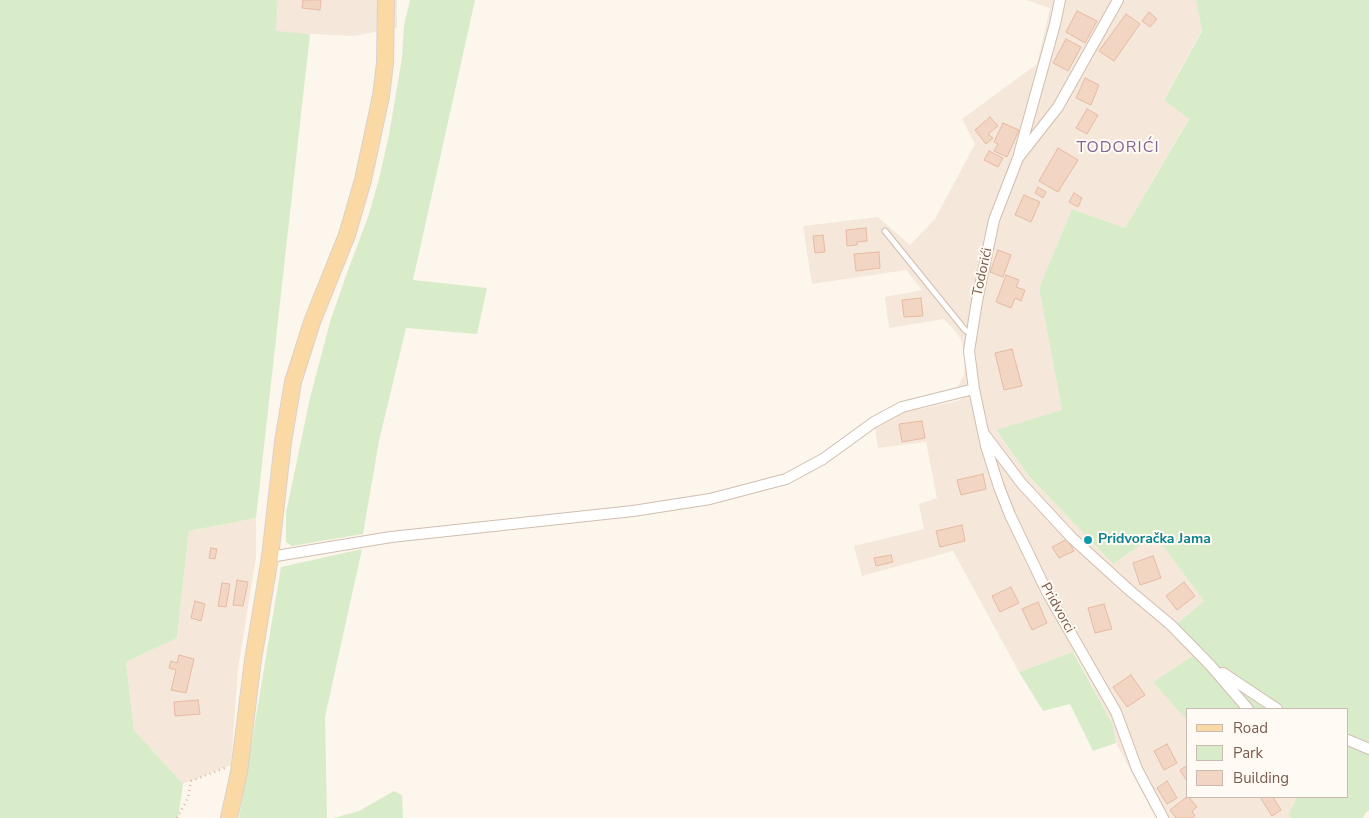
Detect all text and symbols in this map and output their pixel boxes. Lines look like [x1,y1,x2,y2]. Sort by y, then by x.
district label: TODORIĆI [1075,138,1161,158]
street label: Todorići [970,246,996,298]
place label: Pridvoračka Jama [1098,532,1211,548]
marker: Pridvoračka Jama [1082,534,1094,546]
street label: Pridvorci [1036,580,1078,636]
legend [1186,708,1349,798]
text: Road [1233,718,1268,738]
text: Park [1233,743,1263,763]
text: Building [1233,768,1289,788]

